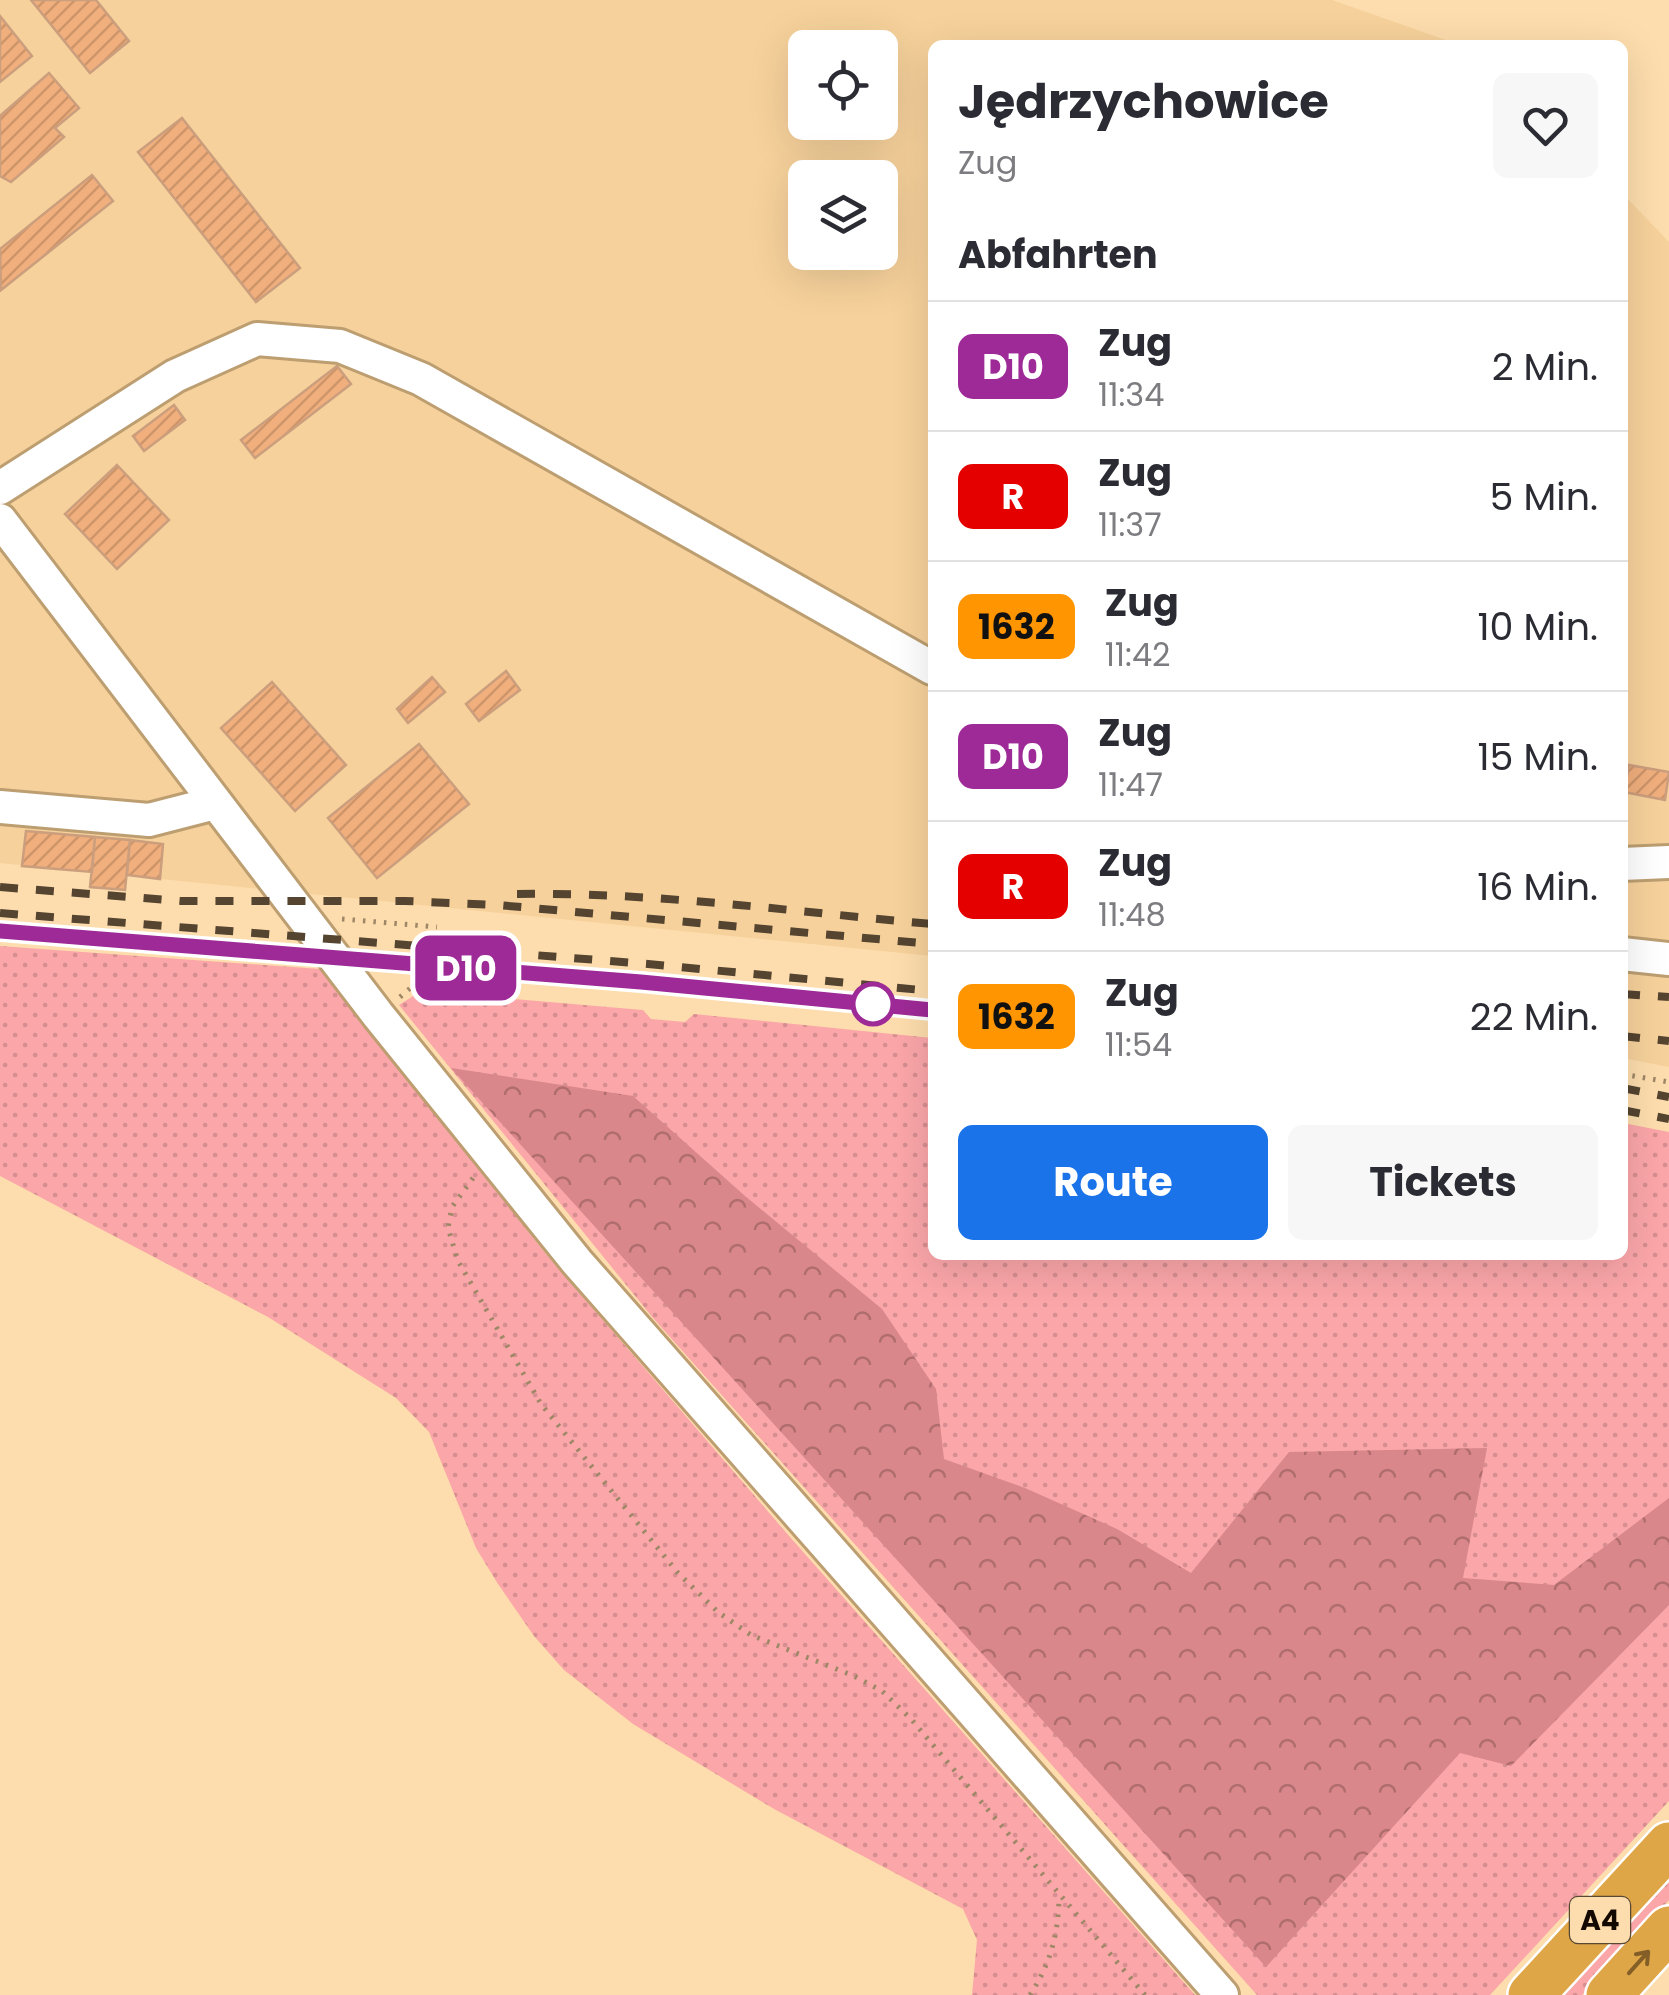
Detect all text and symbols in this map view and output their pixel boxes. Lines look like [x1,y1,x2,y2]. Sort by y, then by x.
map controls [788,30,898,270]
button: locate [788,30,898,140]
text: Jędrzychowice [958,68,1329,135]
button: heart [1493,73,1598,178]
text: Zug [958,140,1017,185]
button: layers [788,160,898,270]
text: Abfahrten [958,228,1158,281]
text: Zug [1098,316,1172,369]
text: 2 Min. [1492,340,1598,393]
text: D10 [982,342,1044,391]
text: 11:34 [1098,372,1164,417]
text: Zug [1098,446,1172,499]
text: 5 Min. [1490,470,1598,523]
text: R [1002,472,1024,521]
text: 11:37 [1098,502,1162,547]
text: Zug [1105,576,1179,629]
text: 10 Min. [1477,600,1598,653]
text: 1632 [978,602,1055,651]
text: 11:42 [1105,632,1170,677]
text: Zug [1098,706,1172,759]
text: 15 Min. [1477,730,1598,783]
text: D10 [982,732,1044,781]
text: 11:47 [1098,762,1163,807]
text: Zug [1098,836,1172,889]
text: 16 Min. [1477,860,1598,913]
text: R [1002,862,1024,911]
text: 11:48 [1098,892,1166,937]
line badge: D10 [408,936,524,1000]
text: D10 [435,944,497,993]
text: Zug [1105,966,1179,1019]
unlabelled marker [852,983,894,1025]
text: 22 Min. [1470,990,1598,1043]
text: 1632 [978,992,1055,1041]
text: 11:54 [1105,1022,1172,1067]
button: Route [958,1125,1268,1240]
button: Tickets [1288,1125,1598,1240]
road number: A4 [1570,1897,1630,1943]
one-way arrow [1627,1950,1650,1975]

